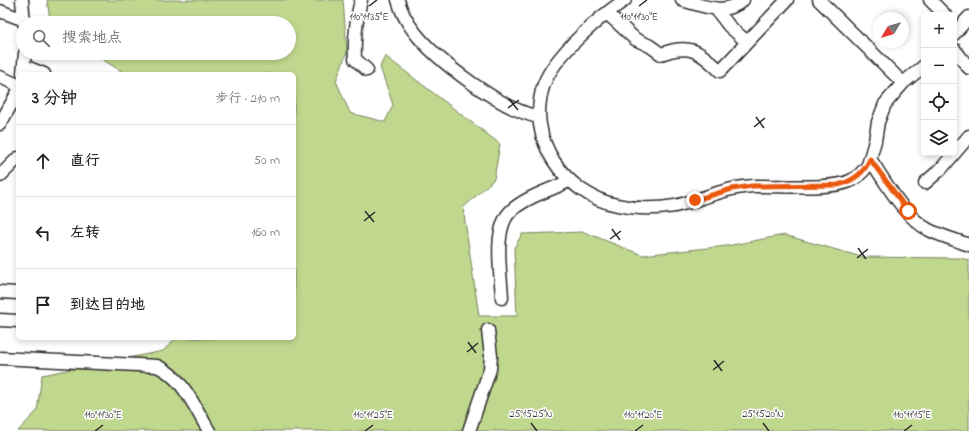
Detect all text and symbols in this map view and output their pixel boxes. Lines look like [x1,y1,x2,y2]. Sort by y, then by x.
text: 110°11'35"E [349,10,389,25]
text: 110°11'30"E [620,10,658,25]
north arrow [873,12,909,48]
map controls [921,12,957,156]
button: + [921,12,957,48]
search box [16,16,296,60]
icon: search [30,27,52,49]
text: 搜索地点 [62,27,122,49]
button: − [921,48,957,84]
button: locate [921,84,957,120]
text: 3 分钟 [32,86,77,111]
text: 步行 · 210 m [215,89,280,108]
button: layers [921,120,957,156]
icon: ahead [32,150,54,172]
text: 直行 [70,150,100,172]
text: 50 m [254,151,280,170]
route end [686,191,704,209]
route start [899,202,917,220]
icon: left [32,222,54,244]
text: 左转 [70,222,100,244]
text: 160 m [251,223,280,242]
icon: arrive [32,294,54,316]
text: 到达目的地 [70,294,145,316]
text: 25°15'25"N [509,407,553,422]
text: 25°15'20"N [742,407,784,422]
text: 110°11'30"E [84,408,122,423]
text: 110°11'25"E [353,408,393,423]
text: 110°11'20"E [624,408,662,423]
text: 110°11'15"E [893,408,931,423]

